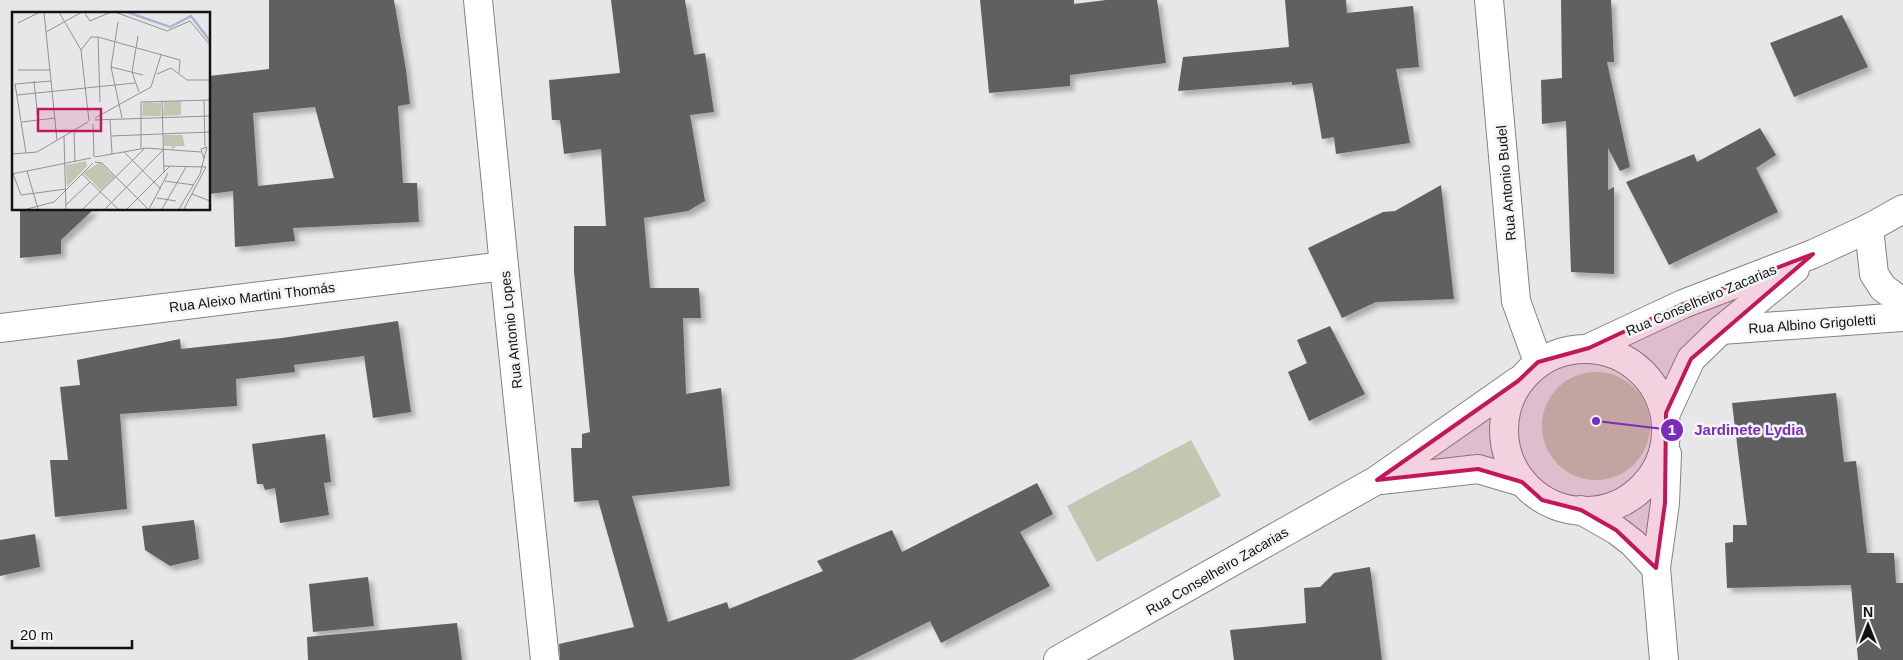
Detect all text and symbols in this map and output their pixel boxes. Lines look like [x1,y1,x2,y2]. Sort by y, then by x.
inset map [12,12,210,210]
street label: Rua Antonio Budel [1493,125,1519,241]
street label: Rua Conselheiro Zacarias [1623,261,1779,339]
street label: Rua Antonio Lopes [497,270,525,390]
street label: Rua Aleixo Martini Thomás [168,279,336,315]
street label: Rua Albino Grigoletti [1748,312,1876,336]
callout: Jardinete Lydia [1659,415,1814,445]
text: 1 [1668,421,1676,438]
text: Jardinete Lydia [1694,421,1804,438]
street label: Rua Conselheiro Zacarias [1143,524,1291,618]
north arrow [1843,600,1893,650]
text: N [1863,604,1873,620]
scale bar [12,618,132,650]
text: 20 m [20,626,53,643]

